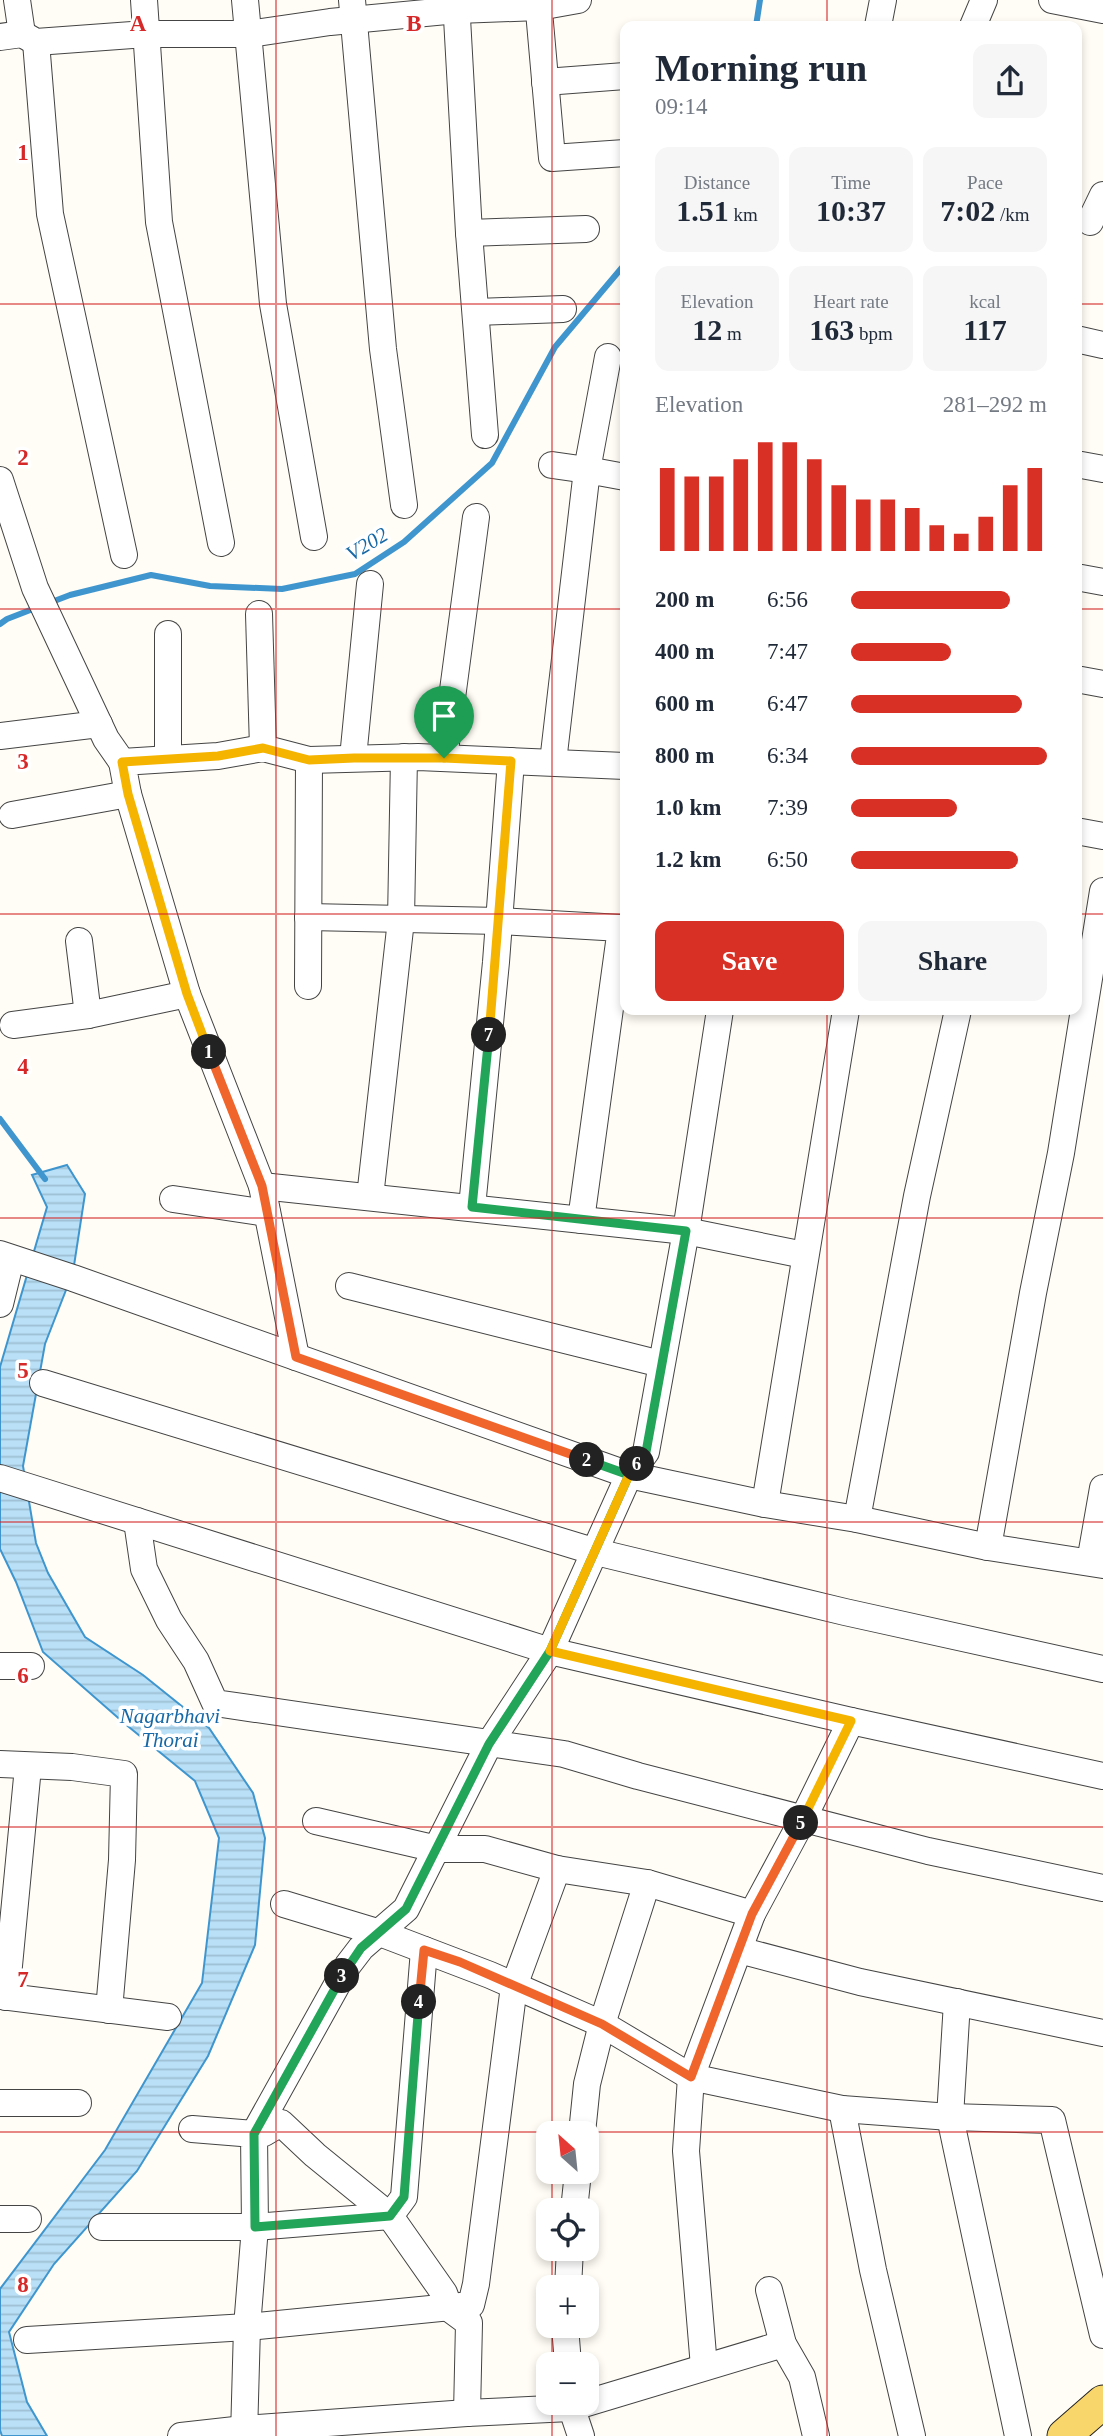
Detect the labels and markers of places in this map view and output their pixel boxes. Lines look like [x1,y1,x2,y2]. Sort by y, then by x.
pin [414,686,474,758]
pin: 7 [472,1018,506,1052]
pin: 1 [192,1034,227,1070]
pin: 2 [570,1442,604,1478]
pin: 6 [620,1446,654,1482]
pin: 5 [784,1806,818,1840]
pin: 3 [324,1958,360,1994]
pin: 4 [402,1984,436,2020]

